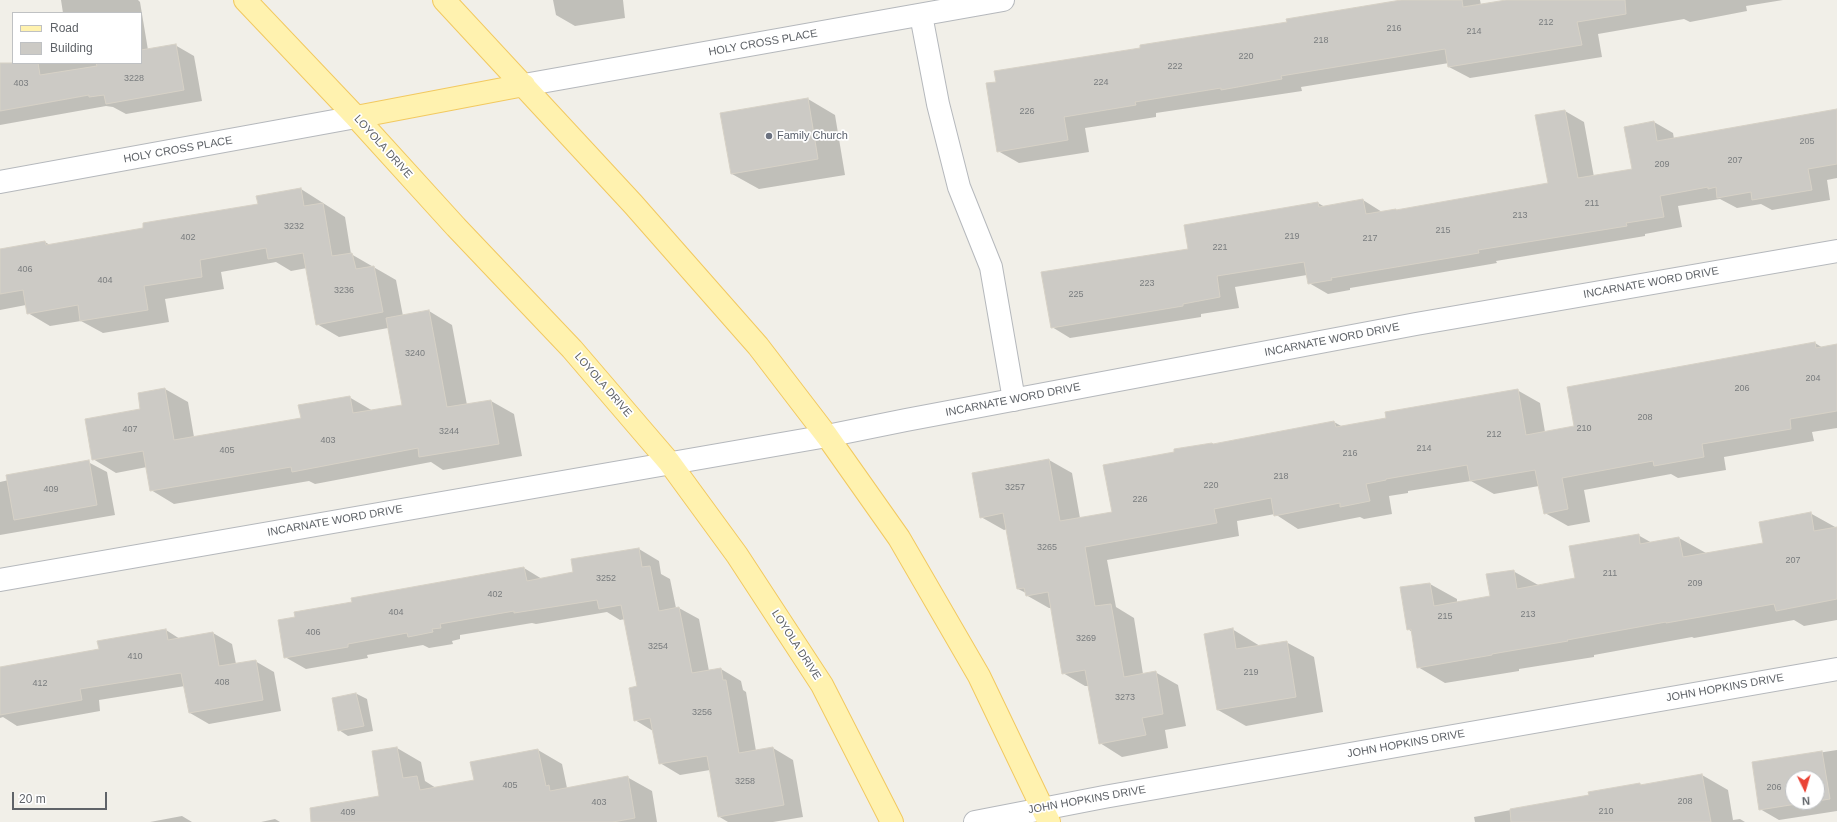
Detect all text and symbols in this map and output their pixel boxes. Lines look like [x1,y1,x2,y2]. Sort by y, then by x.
legend [12,12,142,64]
house number: 212 [1538,18,1554,28]
text: Road [50,21,79,35]
house number: 216 [1386,24,1402,34]
street label: HOLY CROSS PLACE [707,27,819,59]
house number: 214 [1466,27,1482,37]
house number: 218 [1313,36,1329,46]
text: Building [50,41,93,55]
house number: 220 [1238,52,1254,62]
house number: 222 [1167,62,1183,72]
house number: 3228 [124,74,144,84]
house number: 224 [1093,78,1109,88]
house number: 403 [13,79,29,89]
house number: 226 [1019,107,1035,117]
street label: LOYOLA DRIVE [351,113,415,181]
place label: Family Church [777,129,848,143]
marker: Family Church [764,131,774,141]
street label: HOLY CROSS PLACE [122,134,234,166]
house number: 205 [1799,137,1815,147]
house number: 207 [1727,156,1743,166]
house number: 209 [1654,160,1670,170]
house number: 211 [1585,199,1599,209]
house number: 213 [1512,211,1528,221]
house number: 3232 [284,222,304,232]
house number: 215 [1435,226,1451,236]
house number: 219 [1284,232,1300,242]
house number: 402 [180,233,196,243]
house number: 217 [1362,234,1378,244]
house number: 221 [1212,243,1228,253]
house number: 406 [17,265,33,275]
street label: INCARNATE WORD DRIVE [1582,265,1720,301]
house number: 404 [97,276,113,286]
house number: 223 [1139,279,1155,289]
house number: 3236 [334,286,354,296]
house number: 225 [1068,290,1084,300]
street label: INCARNATE WORD DRIVE [1263,320,1401,360]
house number: 3240 [405,349,425,359]
street label: LOYOLA DRIVE [572,350,634,420]
house number: 204 [1805,374,1821,384]
street label: INCARNATE WORD DRIVE [944,380,1082,420]
house number: 206 [1734,384,1750,394]
house number: 208 [1637,413,1653,423]
house number: 210 [1576,424,1592,434]
house number: 407 [122,425,138,435]
house number: 3244 [439,427,459,437]
house number: 212 [1486,430,1502,440]
house number: 403 [320,436,336,446]
house number: 214 [1416,444,1432,454]
house number: 405 [219,446,235,456]
house number: 216 [1342,449,1358,459]
house number: 218 [1273,472,1289,482]
house number: 220 [1203,481,1219,491]
house number: 3257 [1005,483,1025,493]
house number: 409 [43,485,59,495]
house number: 226 [1132,495,1148,505]
street label: INCARNATE WORD DRIVE [266,503,404,539]
house number: 3265 [1037,543,1057,553]
house number: 207 [1785,556,1801,566]
house number: 211 [1603,569,1617,579]
house number: 3252 [596,574,616,584]
house number: 209 [1687,579,1703,589]
house number: 402 [487,590,503,600]
house number: 404 [388,608,404,618]
street label: LOYOLA DRIVE [768,608,824,682]
house number: 213 [1520,610,1536,620]
house number: 215 [1437,612,1453,622]
house number: 406 [305,628,321,638]
house number: 3269 [1076,634,1096,644]
house number: 3254 [648,642,668,652]
house number: 410 [127,652,143,662]
house number: 219 [1243,668,1259,678]
street label: JOHN HOPKINS DRIVE [1665,671,1785,705]
house number: 408 [214,678,230,688]
house number: 412 [32,679,48,689]
house number: 3273 [1115,693,1135,703]
house number: 3256 [692,708,712,718]
street label: JOHN HOPKINS DRIVE [1346,727,1466,761]
north arrow [1785,770,1825,810]
house number: 3258 [735,777,755,787]
house number: 405 [502,781,518,791]
street label: JOHN HOPKINS DRIVE [1027,783,1147,817]
house number: 206 [1766,783,1782,793]
scale bar [14,784,109,810]
text: 20 m [19,792,46,806]
text: N [1801,795,1810,807]
house number: 208 [1677,797,1693,807]
house number: 403 [591,798,607,808]
house number: 210 [1598,807,1614,817]
house number: 409 [340,808,356,818]

